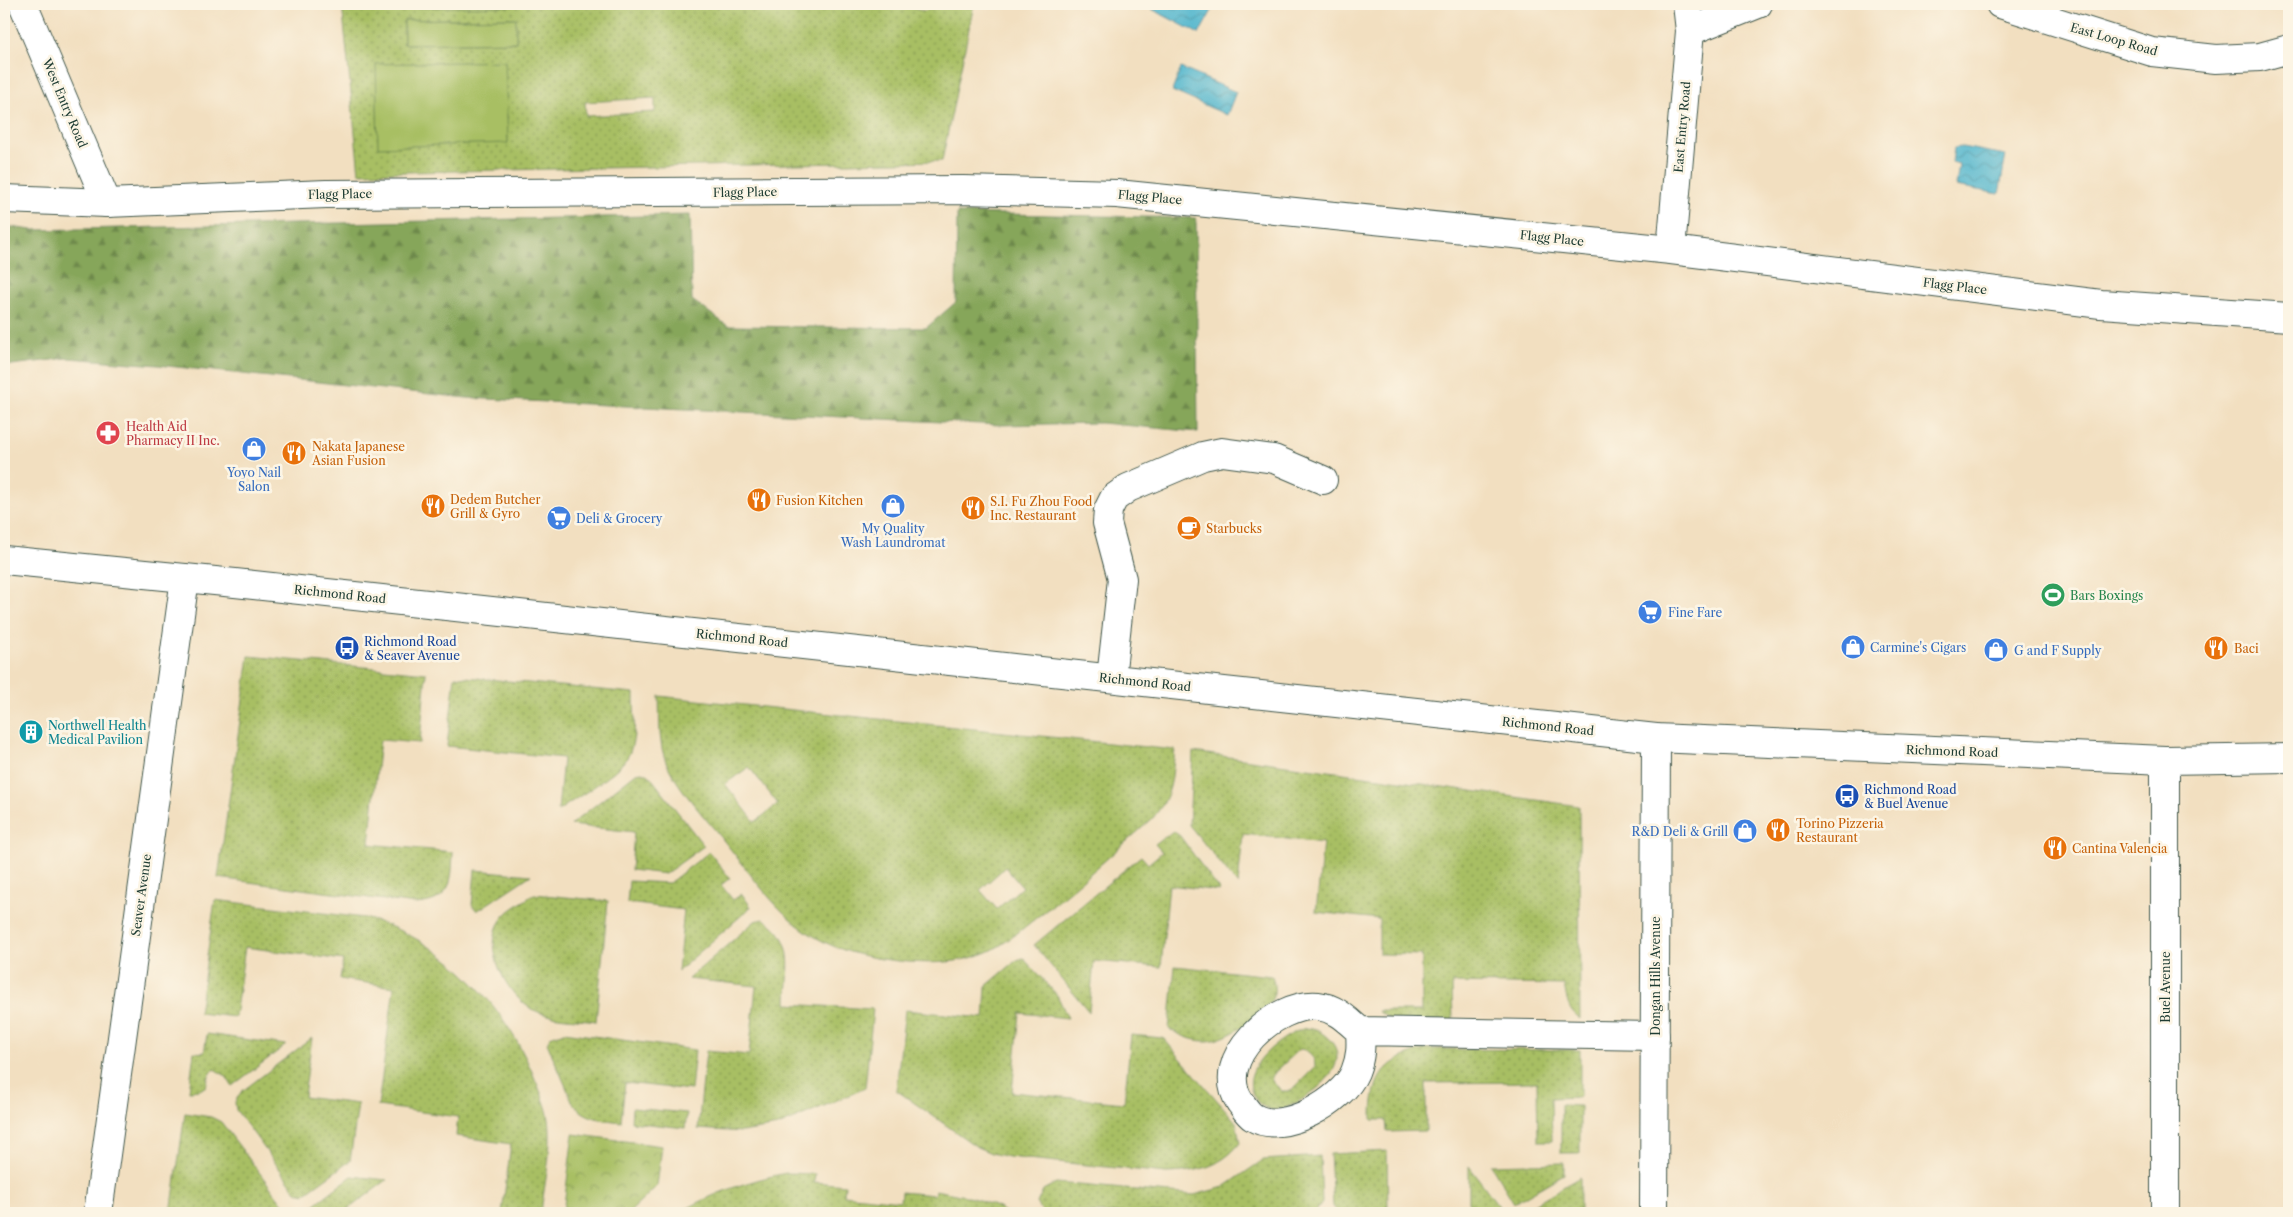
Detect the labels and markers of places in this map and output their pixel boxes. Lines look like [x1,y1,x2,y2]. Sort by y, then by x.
place label: Health Aid Pharmacy II Inc. [126,419,220,448]
pharmacy icon: Health Aid Pharmacy II Inc. [95,420,121,446]
shop icon: Yoyo Nail Salon [241,436,267,462]
place label: Nakata Japanese Asian Fusion [311,439,405,468]
restaurant icon: Nakata Japanese Asian Fusion [281,440,307,466]
place label: Yoyo Nail Salon [226,465,282,494]
restaurant icon: Fusion Kitchen [746,487,772,513]
place label: Dedem Butcher Grill & Gyro [450,492,540,521]
restaurant icon: Dedem Butcher Grill & Gyro [420,493,446,519]
place label: Fusion Kitchen [776,493,864,508]
shop icon: My Quality Wash Laundromat [880,493,906,519]
place label: S.I. Fu Zhou Food Inc. Restaurant [990,494,1093,523]
restaurant icon: S.I. Fu Zhou Food Inc. Restaurant [960,495,986,521]
supermarket icon: Deli & Grocery [546,505,572,531]
place label: Deli & Grocery [576,511,663,526]
cafe icon: Starbucks [1176,515,1202,541]
place label: My Quality Wash Laundromat [840,521,946,550]
place label: Starbucks [1206,521,1262,536]
sports icon: Bars Boxings [2040,582,2066,608]
place label: Bars Boxings [2070,588,2143,603]
supermarket icon: Fine Fare [1637,599,1663,625]
place label: Fine Fare [1668,605,1722,620]
place label: Richmond Road & Seaver Avenue [364,634,460,663]
shop icon: Carmine's Cigars [1840,634,1866,660]
bus stop icon: Richmond Road & Seaver Avenue [334,635,360,661]
restaurant icon: Baci [2203,635,2229,661]
shop icon: G and F Supply [1983,637,2009,663]
place label: Carmine's Cigars [1870,640,1966,655]
place label: Baci [2234,641,2259,656]
place label: G and F Supply [2014,643,2102,658]
place label: Northwell Health Medical Pavilion [48,718,147,747]
building icon: Northwell Health Medical Pavilion [18,719,44,745]
place label: Richmond Road & Buel Avenue [1864,782,1957,811]
bus stop icon: Richmond Road & Buel Avenue [1834,783,1860,809]
place label: Torino Pizzeria Restaurant [1796,816,1884,845]
restaurant icon: Torino Pizzeria Restaurant [1765,817,1791,843]
shop icon: R&D Deli & Grill [1732,818,1758,844]
place label: R&D Deli & Grill [1631,824,1728,839]
restaurant icon: Cantina Valencia [2042,835,2068,861]
place label: Cantina Valencia [2072,841,2168,856]

